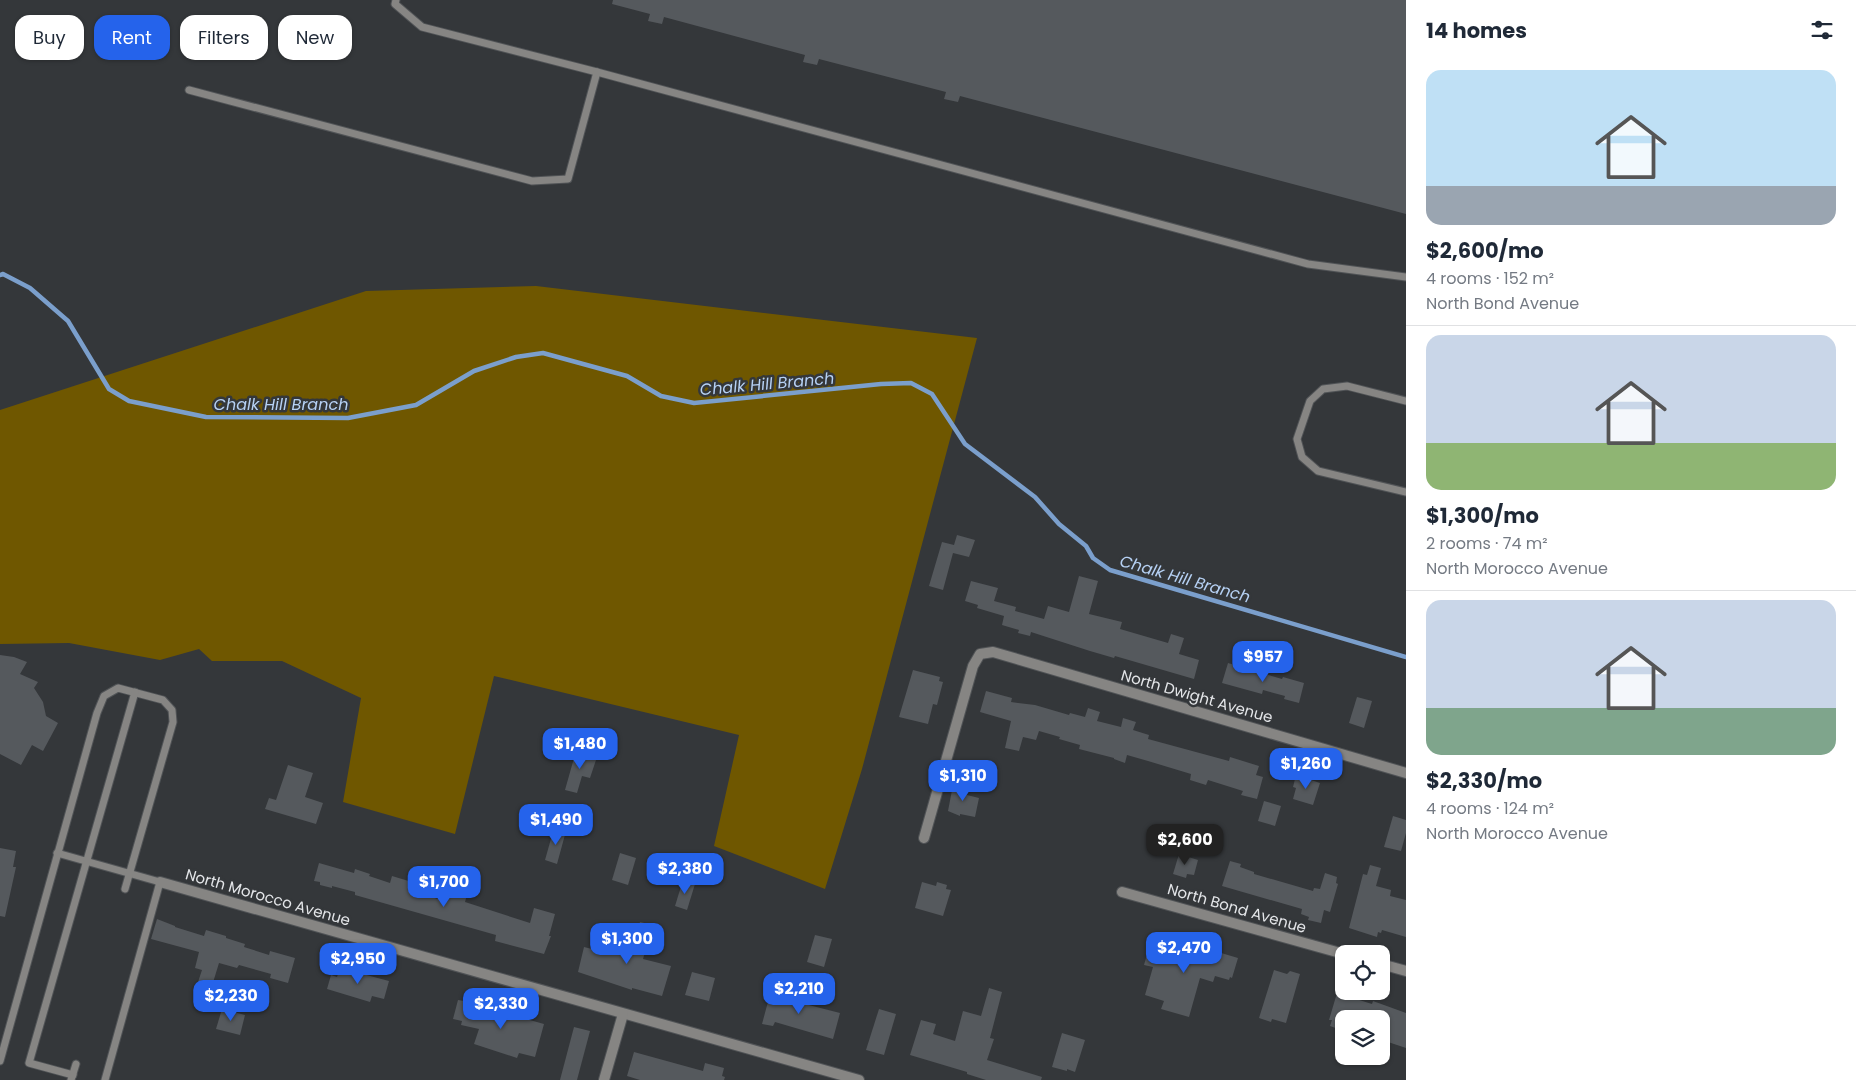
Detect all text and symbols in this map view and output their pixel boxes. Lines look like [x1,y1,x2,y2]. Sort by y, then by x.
chip: Buy [15,15,84,60]
chip: Rent [94,15,170,60]
chip: Filters [180,15,268,60]
chip: New [278,15,352,60]
text: 14 homes [1426,16,1527,45]
icon: filters [1808,16,1836,44]
icon: home [1586,102,1676,192]
text: $2,600/mo [1426,236,1544,265]
text: 4 rooms · 152 m² [1426,267,1554,290]
text: North Bond Avenue [1426,292,1579,315]
water label: Chalk Hill Branch [699,367,835,401]
icon: home [1586,368,1676,458]
water label: Chalk Hill Branch [214,393,348,416]
text: $1,300/mo [1426,501,1539,530]
text: 2 rooms · 74 m² [1426,532,1548,555]
water label: Chalk Hill Branch [1117,549,1253,609]
text: North Morocco Avenue [1426,557,1608,580]
icon: home [1586,633,1676,723]
pin: $957 [1233,640,1293,683]
text: $957 [1243,645,1283,668]
street label: North Dwight Avenue [1119,664,1275,728]
pin: $1,480 [539,728,621,770]
text: $1,480 [554,732,606,755]
pin: $1,260 [1265,748,1347,790]
text: $1,260 [1281,752,1331,775]
pin: $1,310 [922,760,1004,802]
text: $1,310 [939,764,987,787]
text: $2,330/mo [1426,766,1542,795]
text: 4 rooms · 124 m² [1426,797,1554,820]
pin: $1,490 [515,804,597,846]
text: $1,490 [530,808,582,831]
text: North Morocco Avenue [1426,822,1608,845]
pin: $2,600 [1144,824,1226,866]
text: $2,600 [1157,828,1213,851]
pin: $2,380 [644,852,726,895]
text: $2,380 [658,857,712,880]
street label: North Morocco Avenue [183,863,353,931]
pin: $1,700 [403,866,485,908]
text: $1,700 [419,870,469,893]
street label: North Bond Avenue [1165,878,1309,938]
pin: $1,300 [586,922,668,965]
text: $1,300 [601,927,653,950]
pin: $2,470 [1143,932,1225,974]
text: $2,470 [1157,936,1211,959]
pin: $2,950 [317,942,399,985]
map controls [1335,945,1390,1065]
button: locate [1335,945,1390,1000]
text: $2,950 [331,947,385,970]
pin: $2,210 [758,972,840,1015]
text: $2,210 [774,977,824,1000]
pin: $2,230 [190,980,272,1022]
text: $2,230 [204,984,258,1007]
pin: $2,330 [460,988,542,1030]
text: $2,330 [474,992,528,1015]
button: layers [1335,1010,1390,1065]

